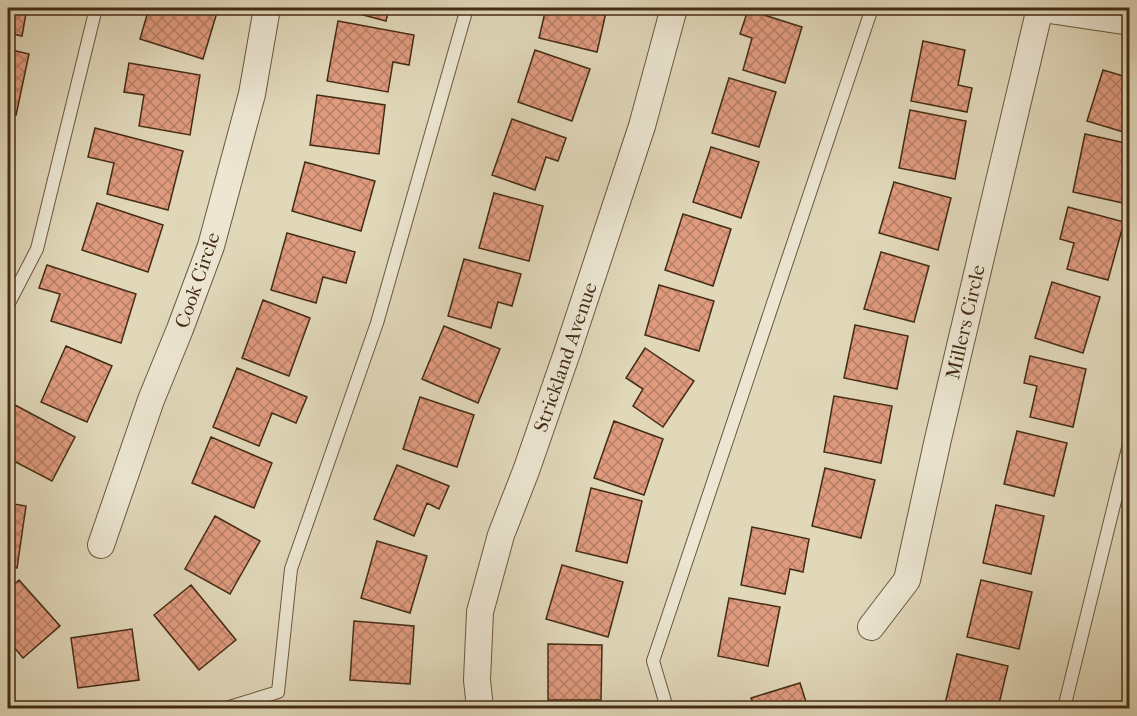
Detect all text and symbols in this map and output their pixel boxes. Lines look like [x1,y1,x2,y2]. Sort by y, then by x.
street label: Cook Circle [170,229,225,331]
street label: Millers Circle [941,262,990,382]
street label: Strickland Avenue [529,279,602,435]

